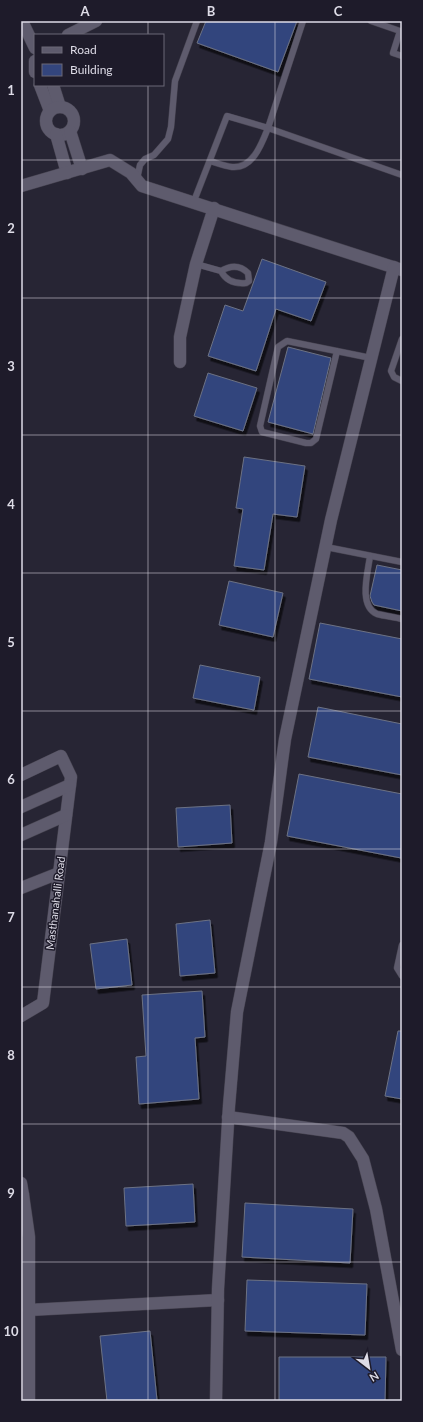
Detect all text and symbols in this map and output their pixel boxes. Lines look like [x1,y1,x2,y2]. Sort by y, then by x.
text: A [79,3,90,19]
text: B [207,3,216,19]
text: C [334,3,343,19]
legend [34,34,164,86]
text: Road [70,42,97,57]
text: Building [70,62,113,77]
text: 1 [7,82,15,98]
text: 2 [7,220,15,236]
text: 3 [7,358,15,374]
text: 4 [7,496,15,512]
text: 5 [7,634,15,650]
text: 6 [7,771,15,787]
street label: Masthanahalli Road [43,856,67,950]
text: 7 [7,909,15,925]
text: 8 [7,1047,15,1063]
text: 9 [7,1185,15,1201]
text: 10 [3,1323,19,1339]
north arrow [349,1348,389,1388]
text: N [367,1369,381,1385]

